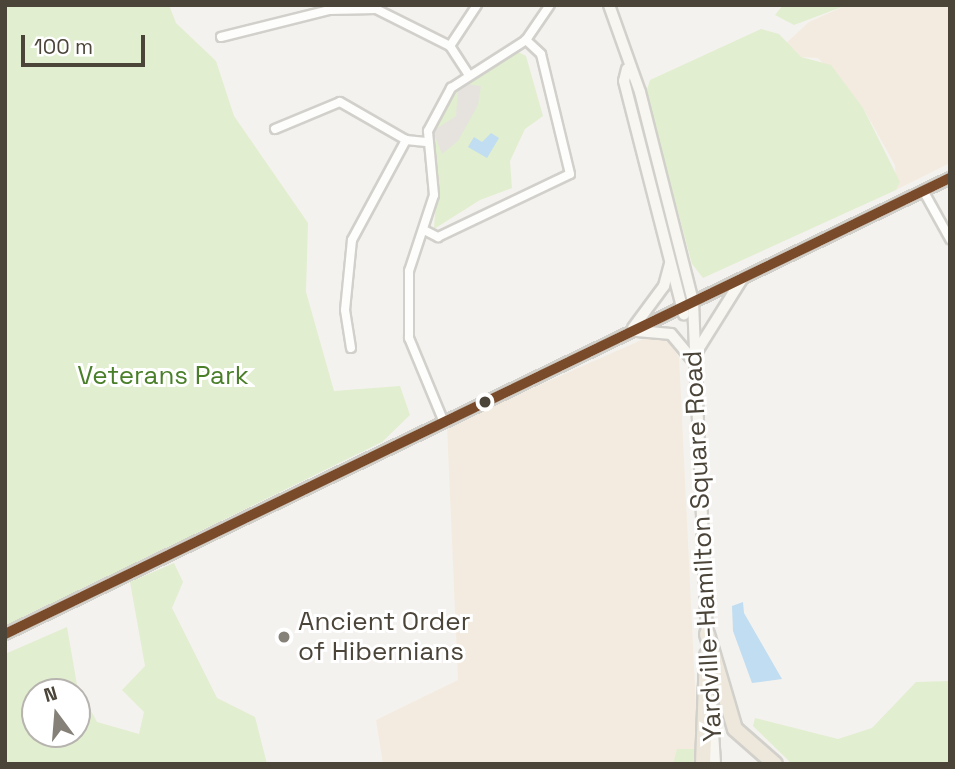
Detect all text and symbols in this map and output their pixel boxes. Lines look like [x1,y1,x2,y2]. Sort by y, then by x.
scale bar [24,21,149,65]
text: 100 m [34,33,93,60]
street label: Yardville-Hamilton Square Road [677,350,729,742]
park label: Veterans Park [77,360,249,392]
unlabelled marker [478,395,492,409]
place label: Ancient Order of Hibernians [298,606,471,668]
marker: Ancient Order of Hibernians [276,629,292,645]
north arrow [21,678,91,748]
text: N [41,680,60,708]

